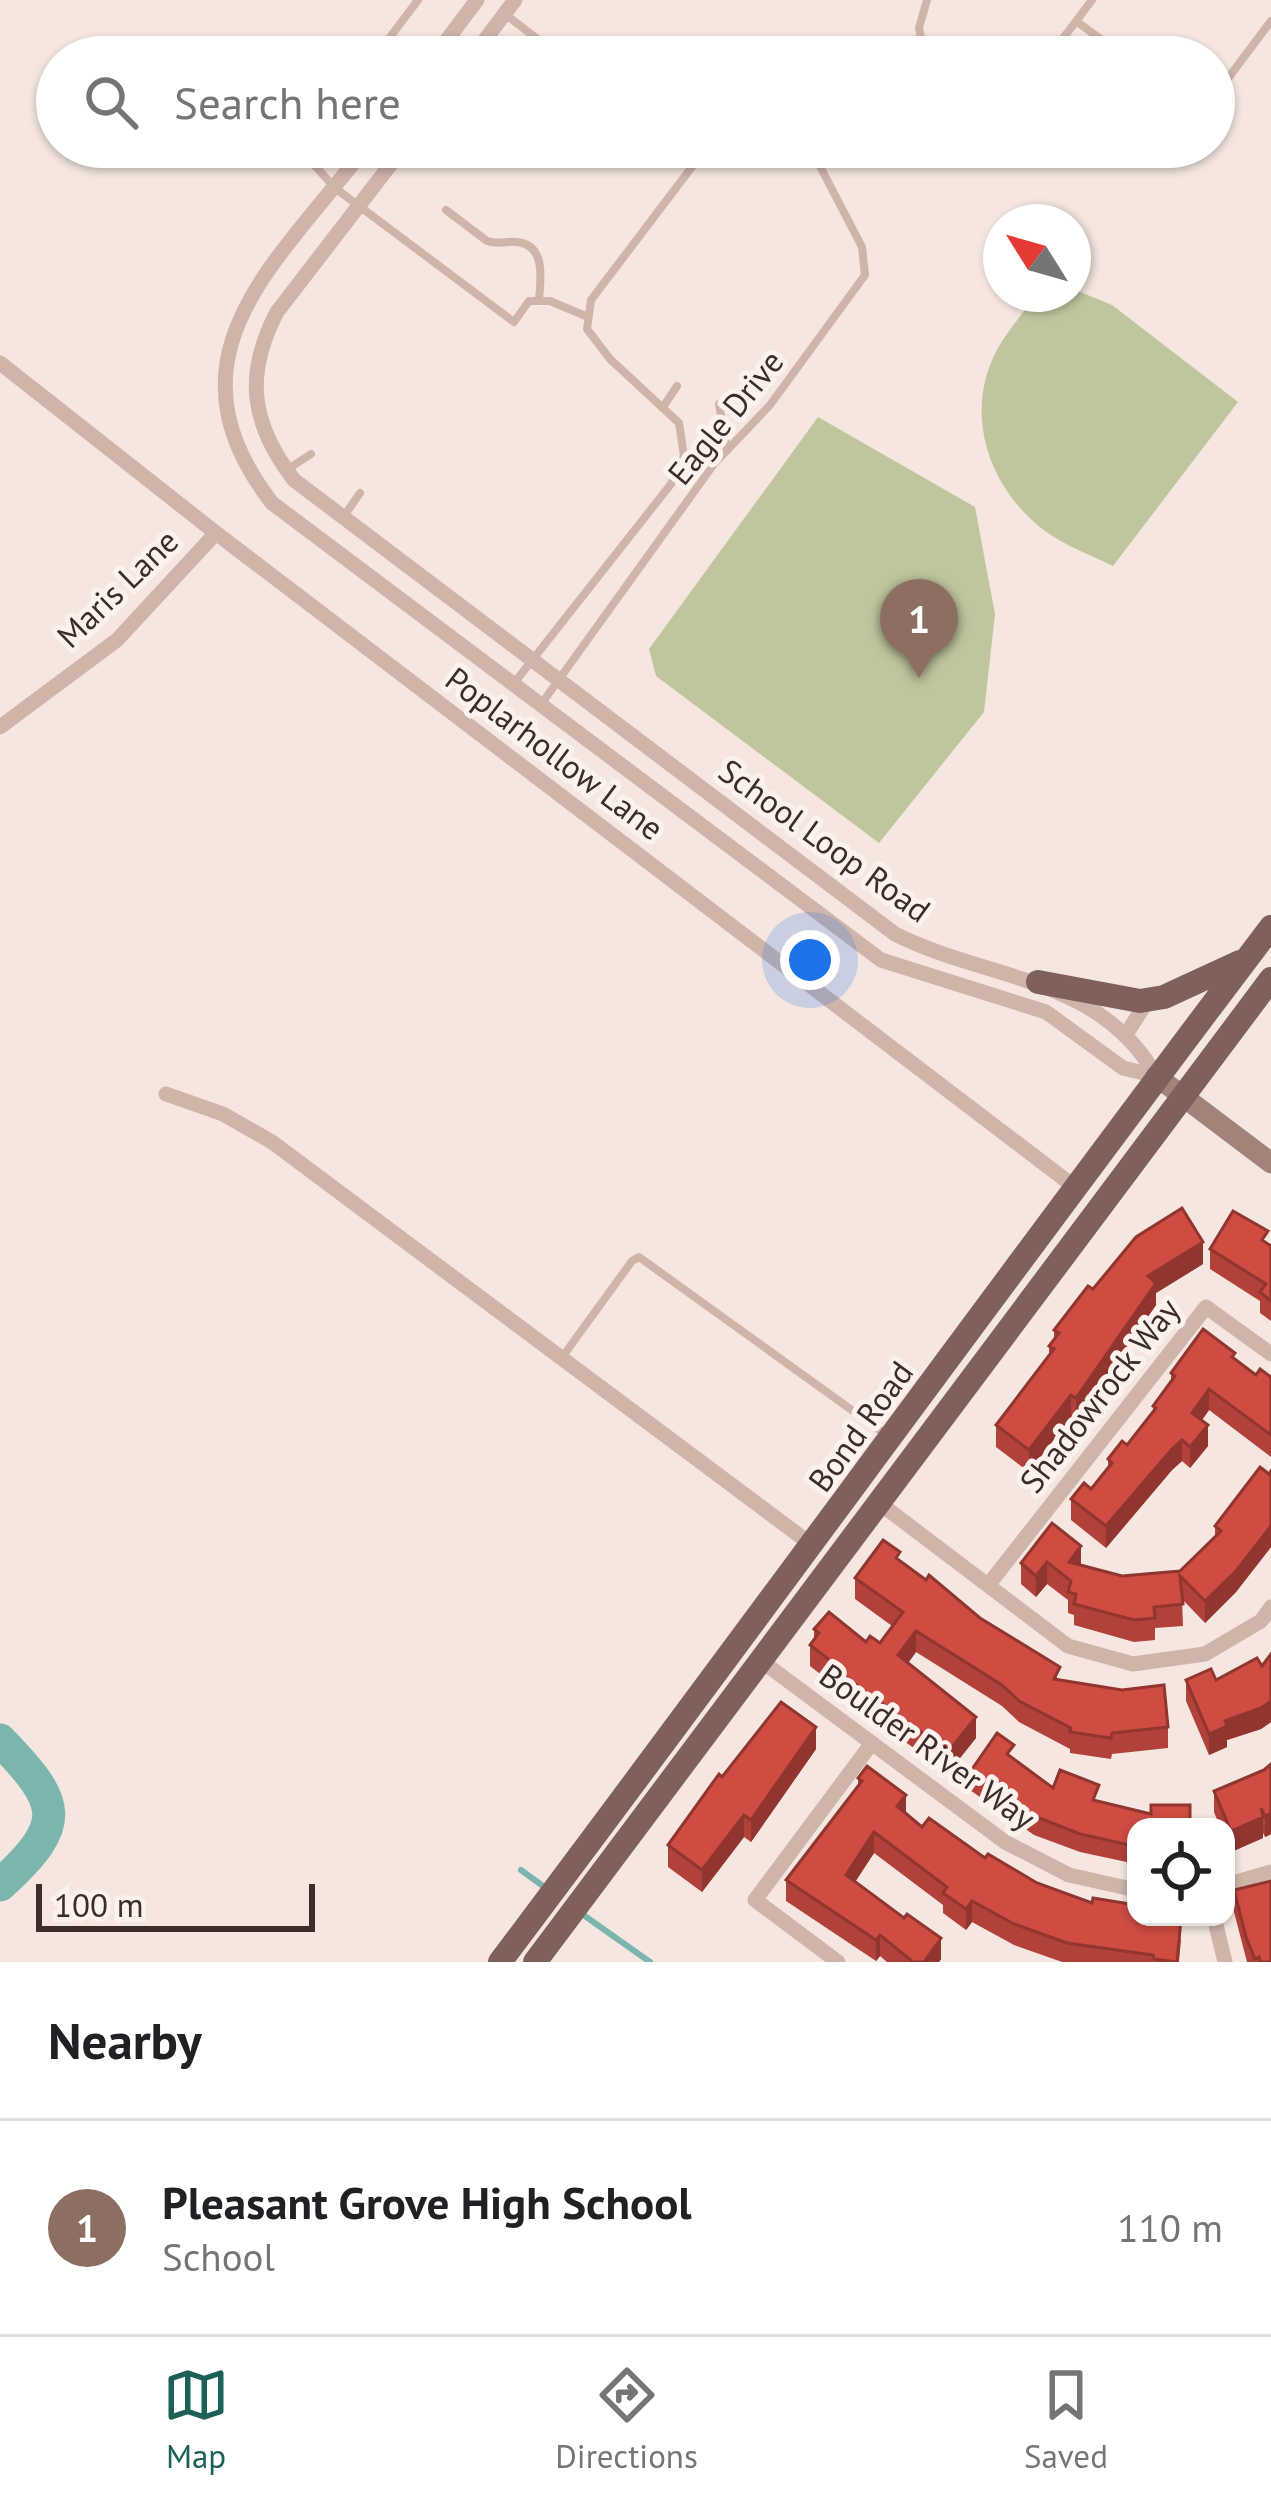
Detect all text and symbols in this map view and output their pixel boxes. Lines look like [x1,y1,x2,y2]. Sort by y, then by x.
search box [36,36,1235,168]
icon: search [78,69,144,135]
text: Search here [174,73,401,131]
north arrow [983,204,1091,312]
street label: Eagle Drive [658,341,792,493]
street label: Maris Lane [47,519,187,657]
pin: 1 [880,579,958,678]
street label: Poplarhollow Lane [437,657,673,849]
street label: School Loop Road [711,749,939,931]
your location [780,930,840,990]
street label: Shadowrock Way [1009,1288,1189,1501]
street label: Bond Road [798,1352,922,1500]
street label: Boulder River Way [811,1653,1045,1839]
map controls [1127,1818,1235,1926]
button: locate [1127,1818,1235,1926]
scale bar [36,1878,315,1931]
text: 100 m [54,1883,144,1926]
text: Nearby [48,2007,202,2073]
text: Pleasant Grove High School [162,2173,692,2231]
text: 1 [76,2202,98,2253]
text: 110 m [1117,2202,1223,2253]
text: School [162,2231,275,2282]
tab: Map [163,2362,229,2477]
tab: Directions [555,2362,698,2477]
tab: Saved [1024,2362,1108,2477]

